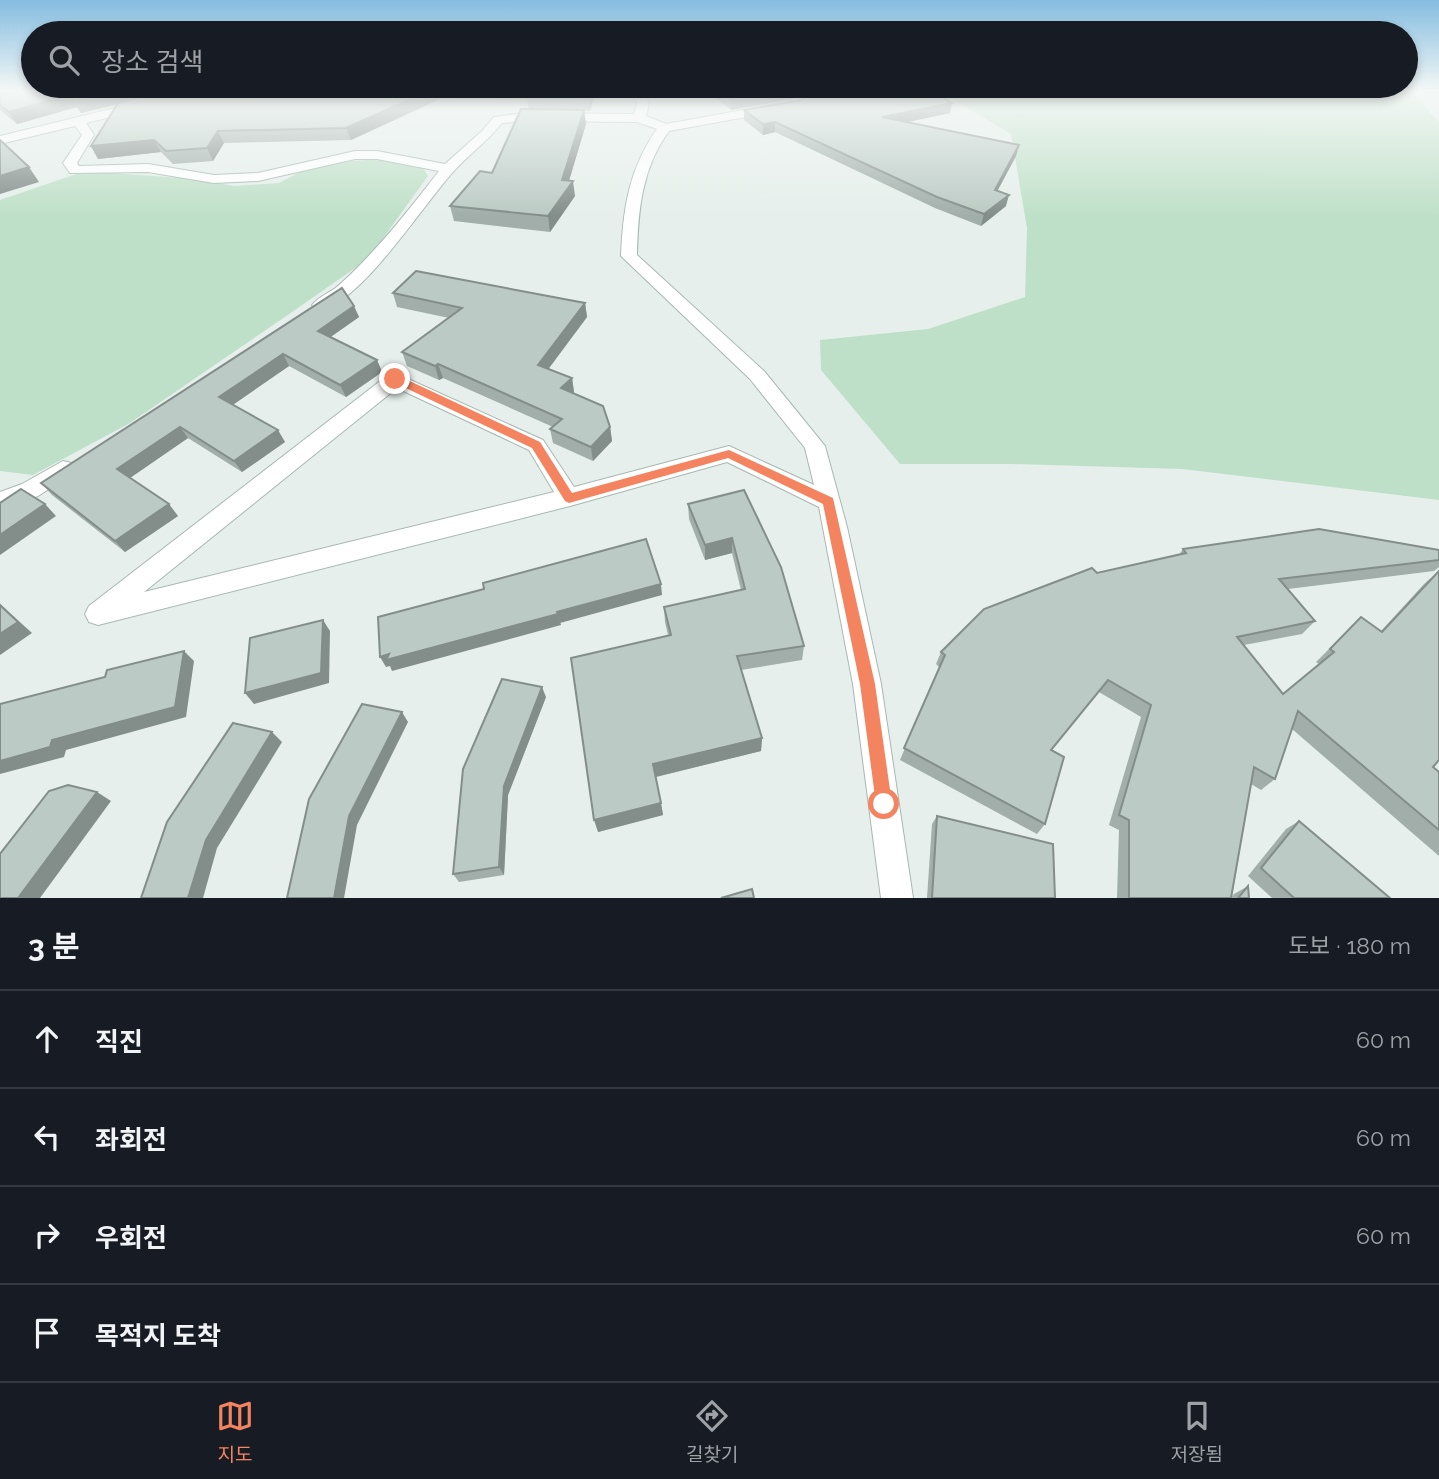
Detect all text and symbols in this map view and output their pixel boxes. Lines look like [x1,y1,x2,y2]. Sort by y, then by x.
search box [21,21,1418,98]
icon: search [45,41,83,79]
text: 장소 검색 [101,47,203,77]
route end [379,363,410,394]
route start [868,788,899,819]
text: 3 분 [28,929,80,964]
text: 도보 · 180 m [1288,932,1411,959]
icon: ahead [28,1020,66,1058]
text: 60 m [1356,1026,1411,1053]
text: 직진 [95,1027,143,1057]
icon: left [28,1118,66,1156]
text: 60 m [1356,1124,1411,1151]
text: 좌회전 [95,1125,167,1155]
icon: right [28,1216,66,1254]
text: 60 m [1356,1222,1411,1249]
text: 우회전 [95,1223,167,1253]
icon: arrive [28,1314,66,1352]
text: 목적지 도착 [95,1321,221,1351]
tab: 지도 [216,1397,254,1466]
tab: 길찾기 [686,1397,739,1466]
tab: 저장됨 [1171,1397,1223,1466]

